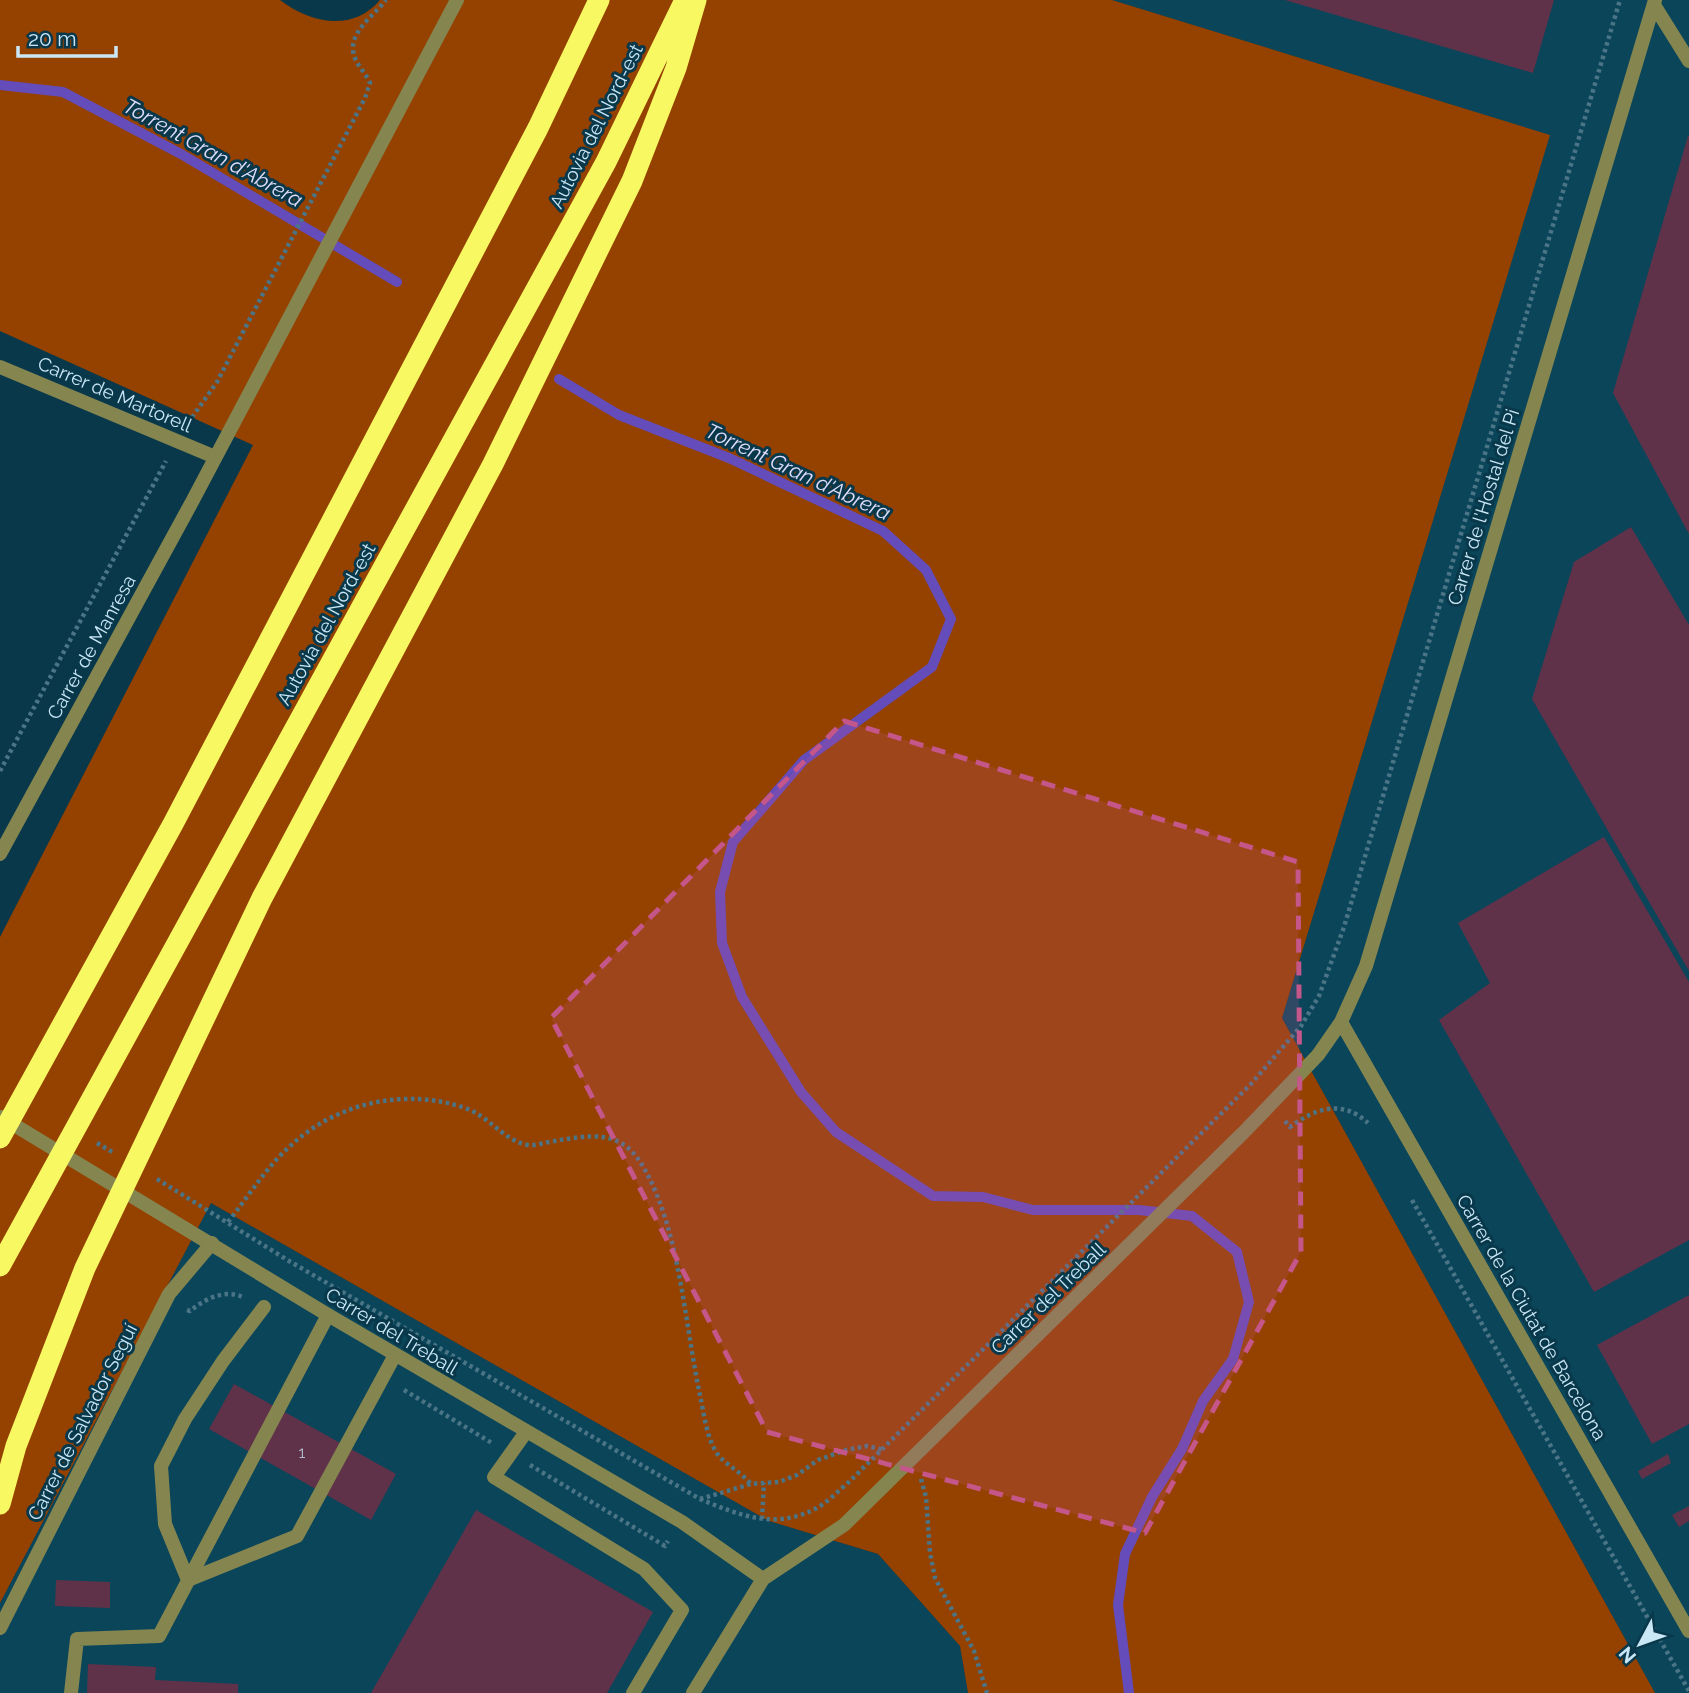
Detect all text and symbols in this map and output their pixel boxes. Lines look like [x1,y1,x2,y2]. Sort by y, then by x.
scale bar [18,14,116,58]
text: 20 m [28,26,76,51]
street label: Autovia del Nord-est [545,39,647,212]
water label: Torrent Gran d'Abrera [119,93,307,212]
street label: Carrer de Martorell [35,352,196,437]
street label: Carrer de l'Hostal del Pi [1443,406,1523,608]
water label: Torrent Gran d'Abrera [702,418,895,525]
street label: Autovia del Nord-est [272,539,380,709]
street label: Carrer de Manresa [42,571,140,723]
street label: Carrer de la Ciutat de Barcelona [1453,1190,1611,1444]
street label: Carrer del Treball [986,1237,1110,1358]
street label: Carrer del Treball [322,1283,463,1380]
street label: Carrer de Salvador Seguí [23,1319,142,1524]
house number: 1 [299,1443,306,1462]
north arrow [1605,1609,1675,1679]
text: N [1614,1642,1640,1668]

